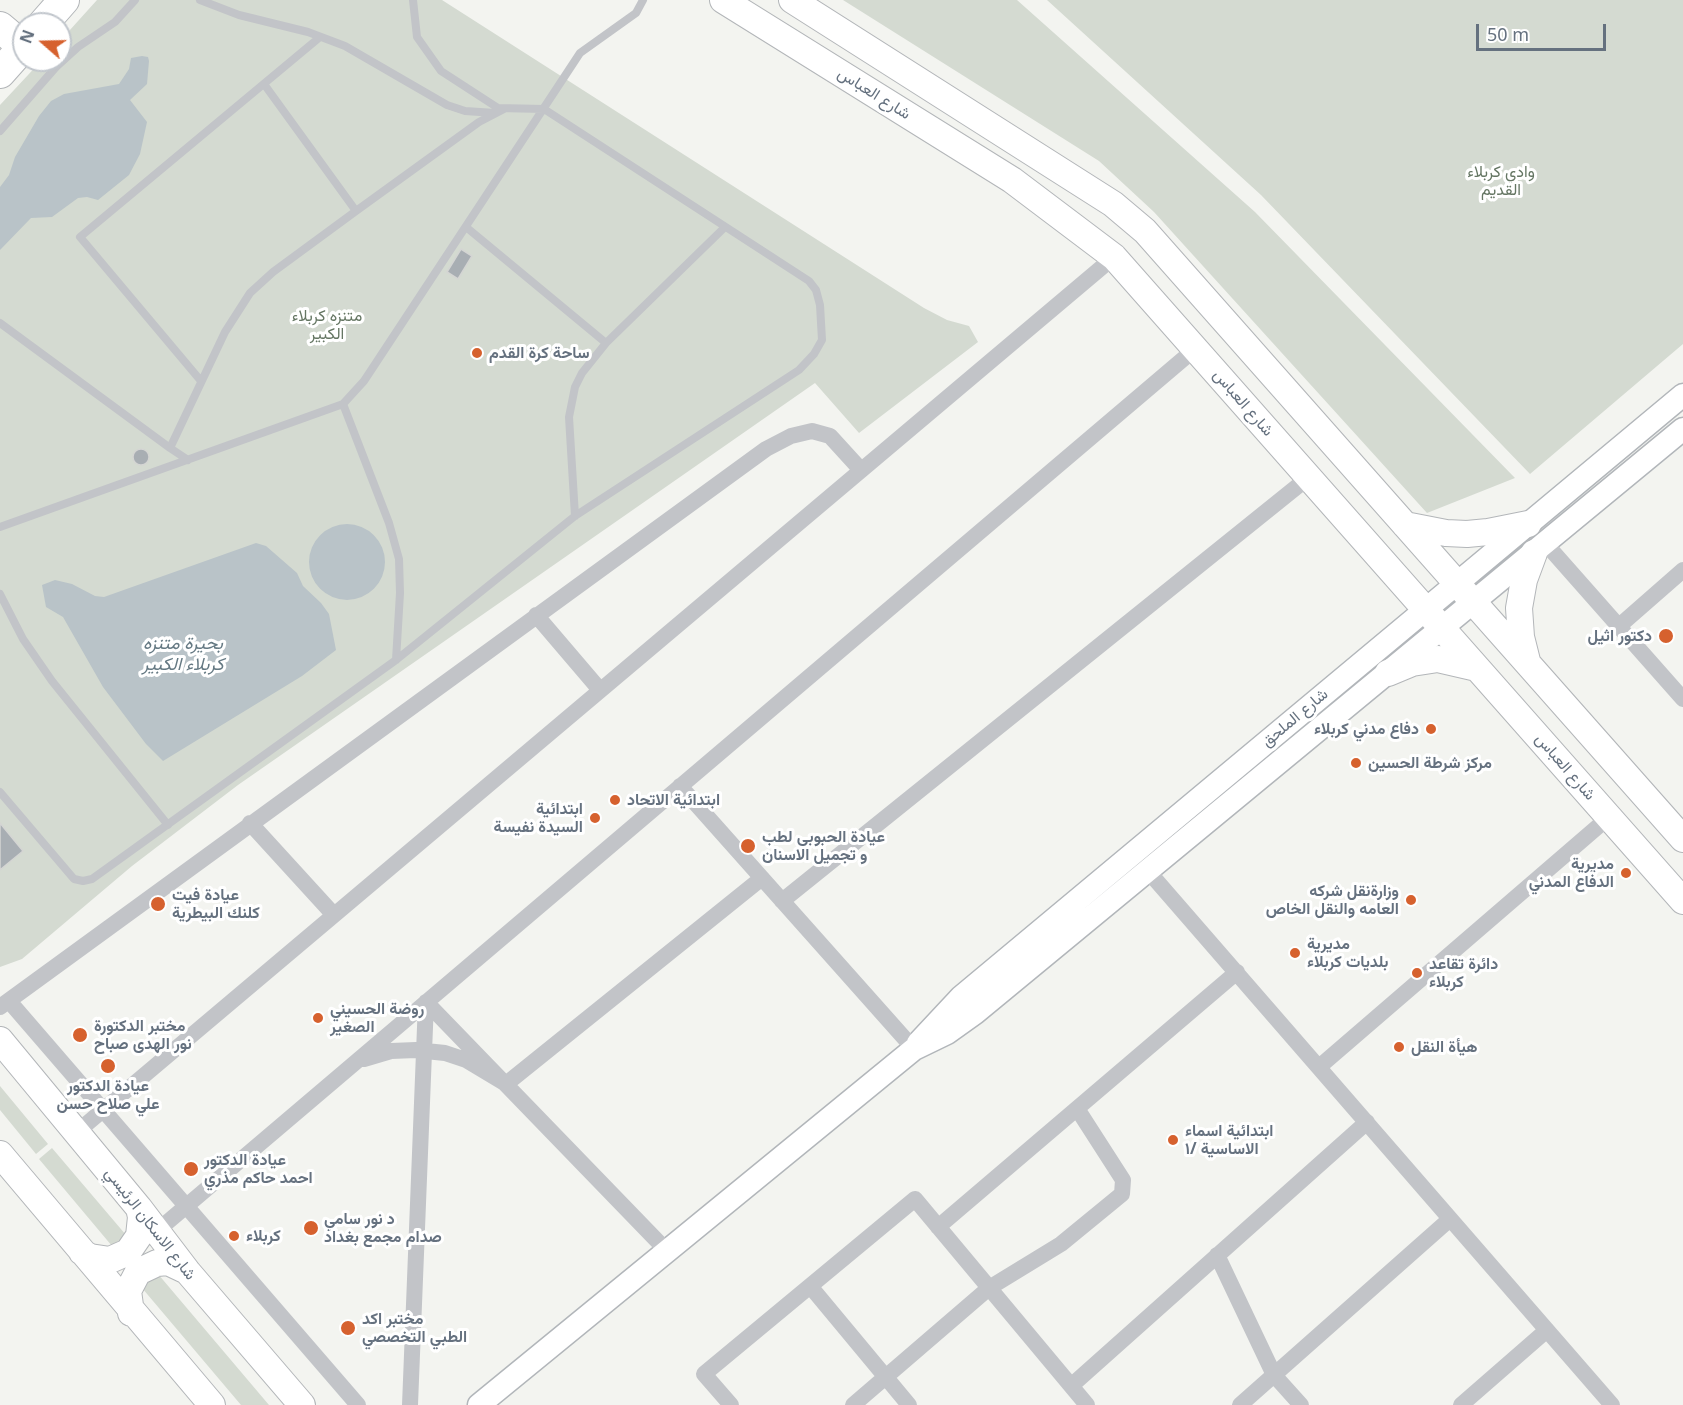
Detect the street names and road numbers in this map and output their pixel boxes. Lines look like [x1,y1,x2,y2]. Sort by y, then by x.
street label: شارع العباس [834,64,914,124]
street label: شارع العباس [1209,366,1277,440]
street label: شارع الملحق [1258,685,1332,751]
street label: شارع العباس [1531,730,1599,804]
street label: شارع الاسكان الرئيسي [100,1164,200,1284]

